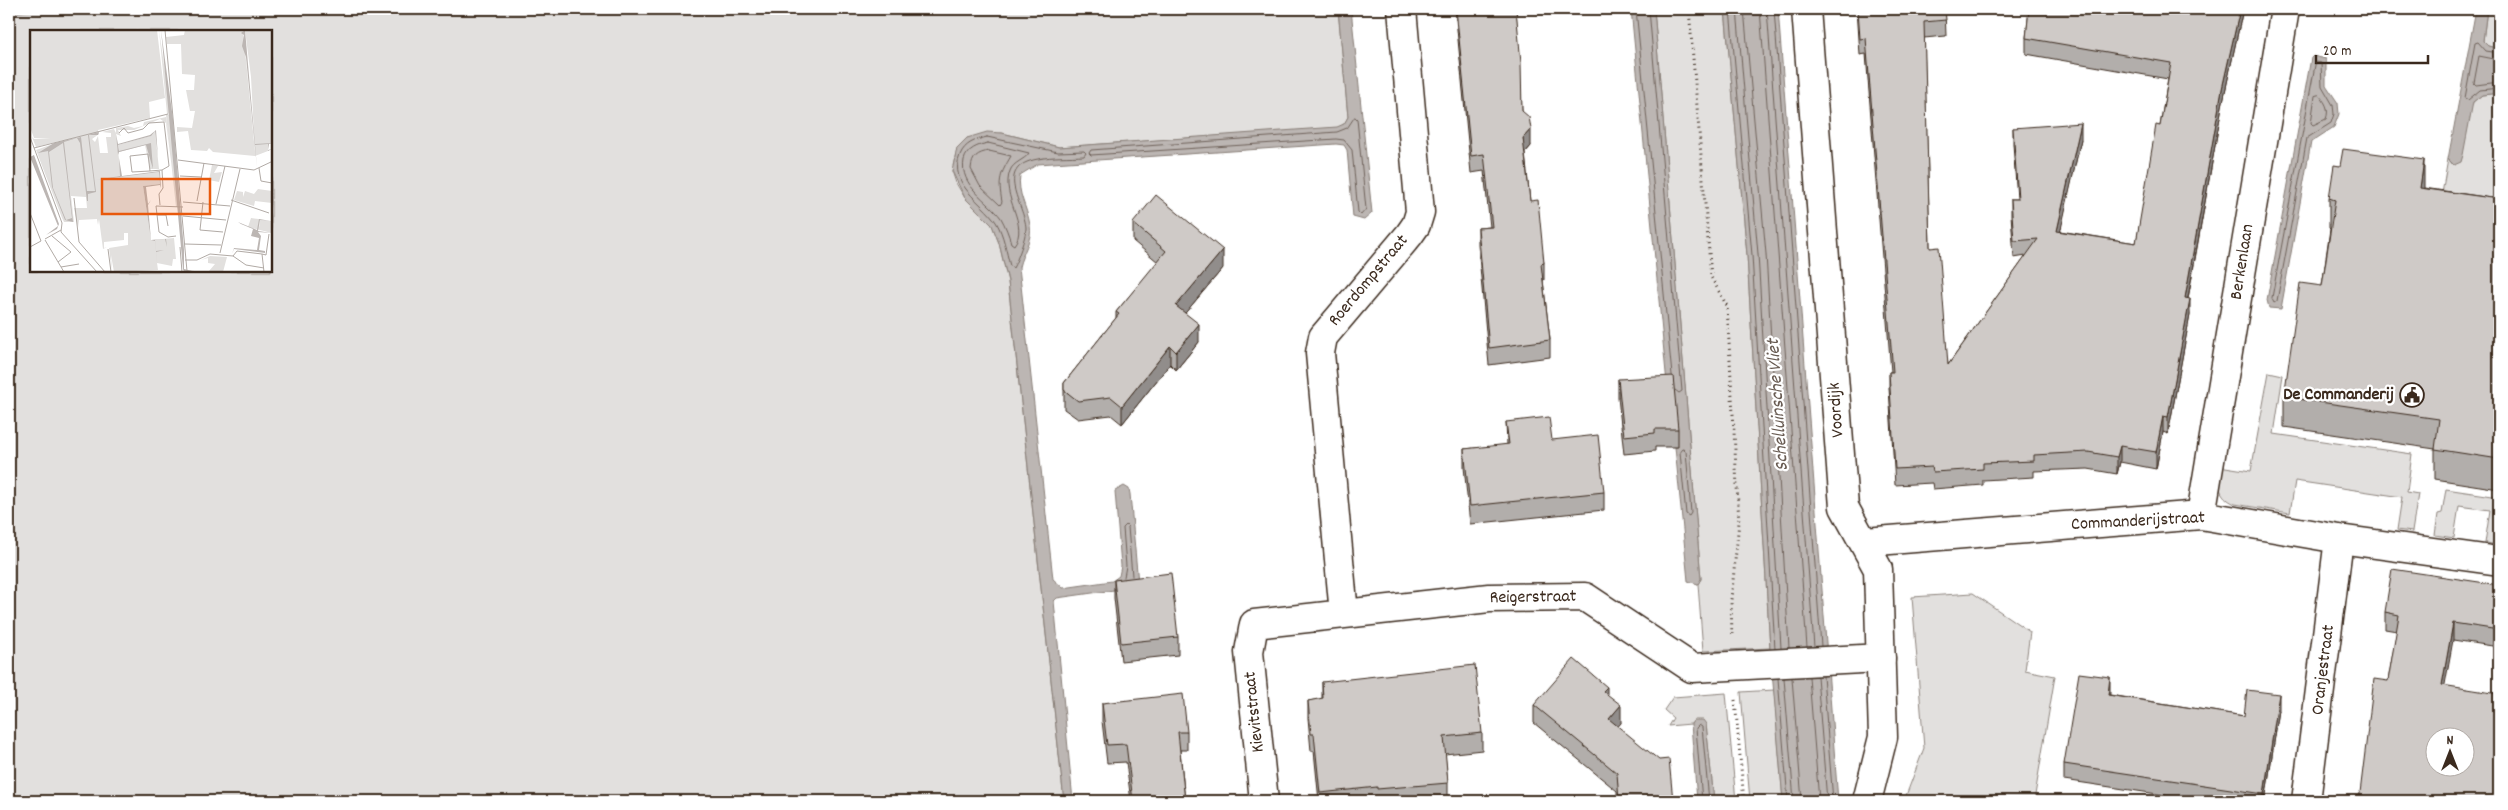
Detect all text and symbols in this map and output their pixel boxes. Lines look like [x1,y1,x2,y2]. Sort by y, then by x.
inset map [30,30,272,272]
scale bar [2316,32,2428,64]
text: 20 m [2323,41,2351,63]
street label: Berkenlaan [2225,222,2261,302]
street label: Roerdompstraat [1323,229,1415,332]
water label: Schelluinsche Vliet [1761,336,1797,472]
street label: Voordijk [1823,382,1851,438]
public building icon: De Commanderij [2399,382,2425,408]
place label: De Commanderij [2283,383,2394,408]
street label: Commanderijstraat [2071,506,2206,538]
street label: Reigerstraat [1489,585,1577,611]
street label: Oranjestraat [2306,623,2342,717]
street label: Kievitstraat [1238,670,1272,754]
north arrow [2426,728,2476,778]
text: N [2447,731,2454,751]

